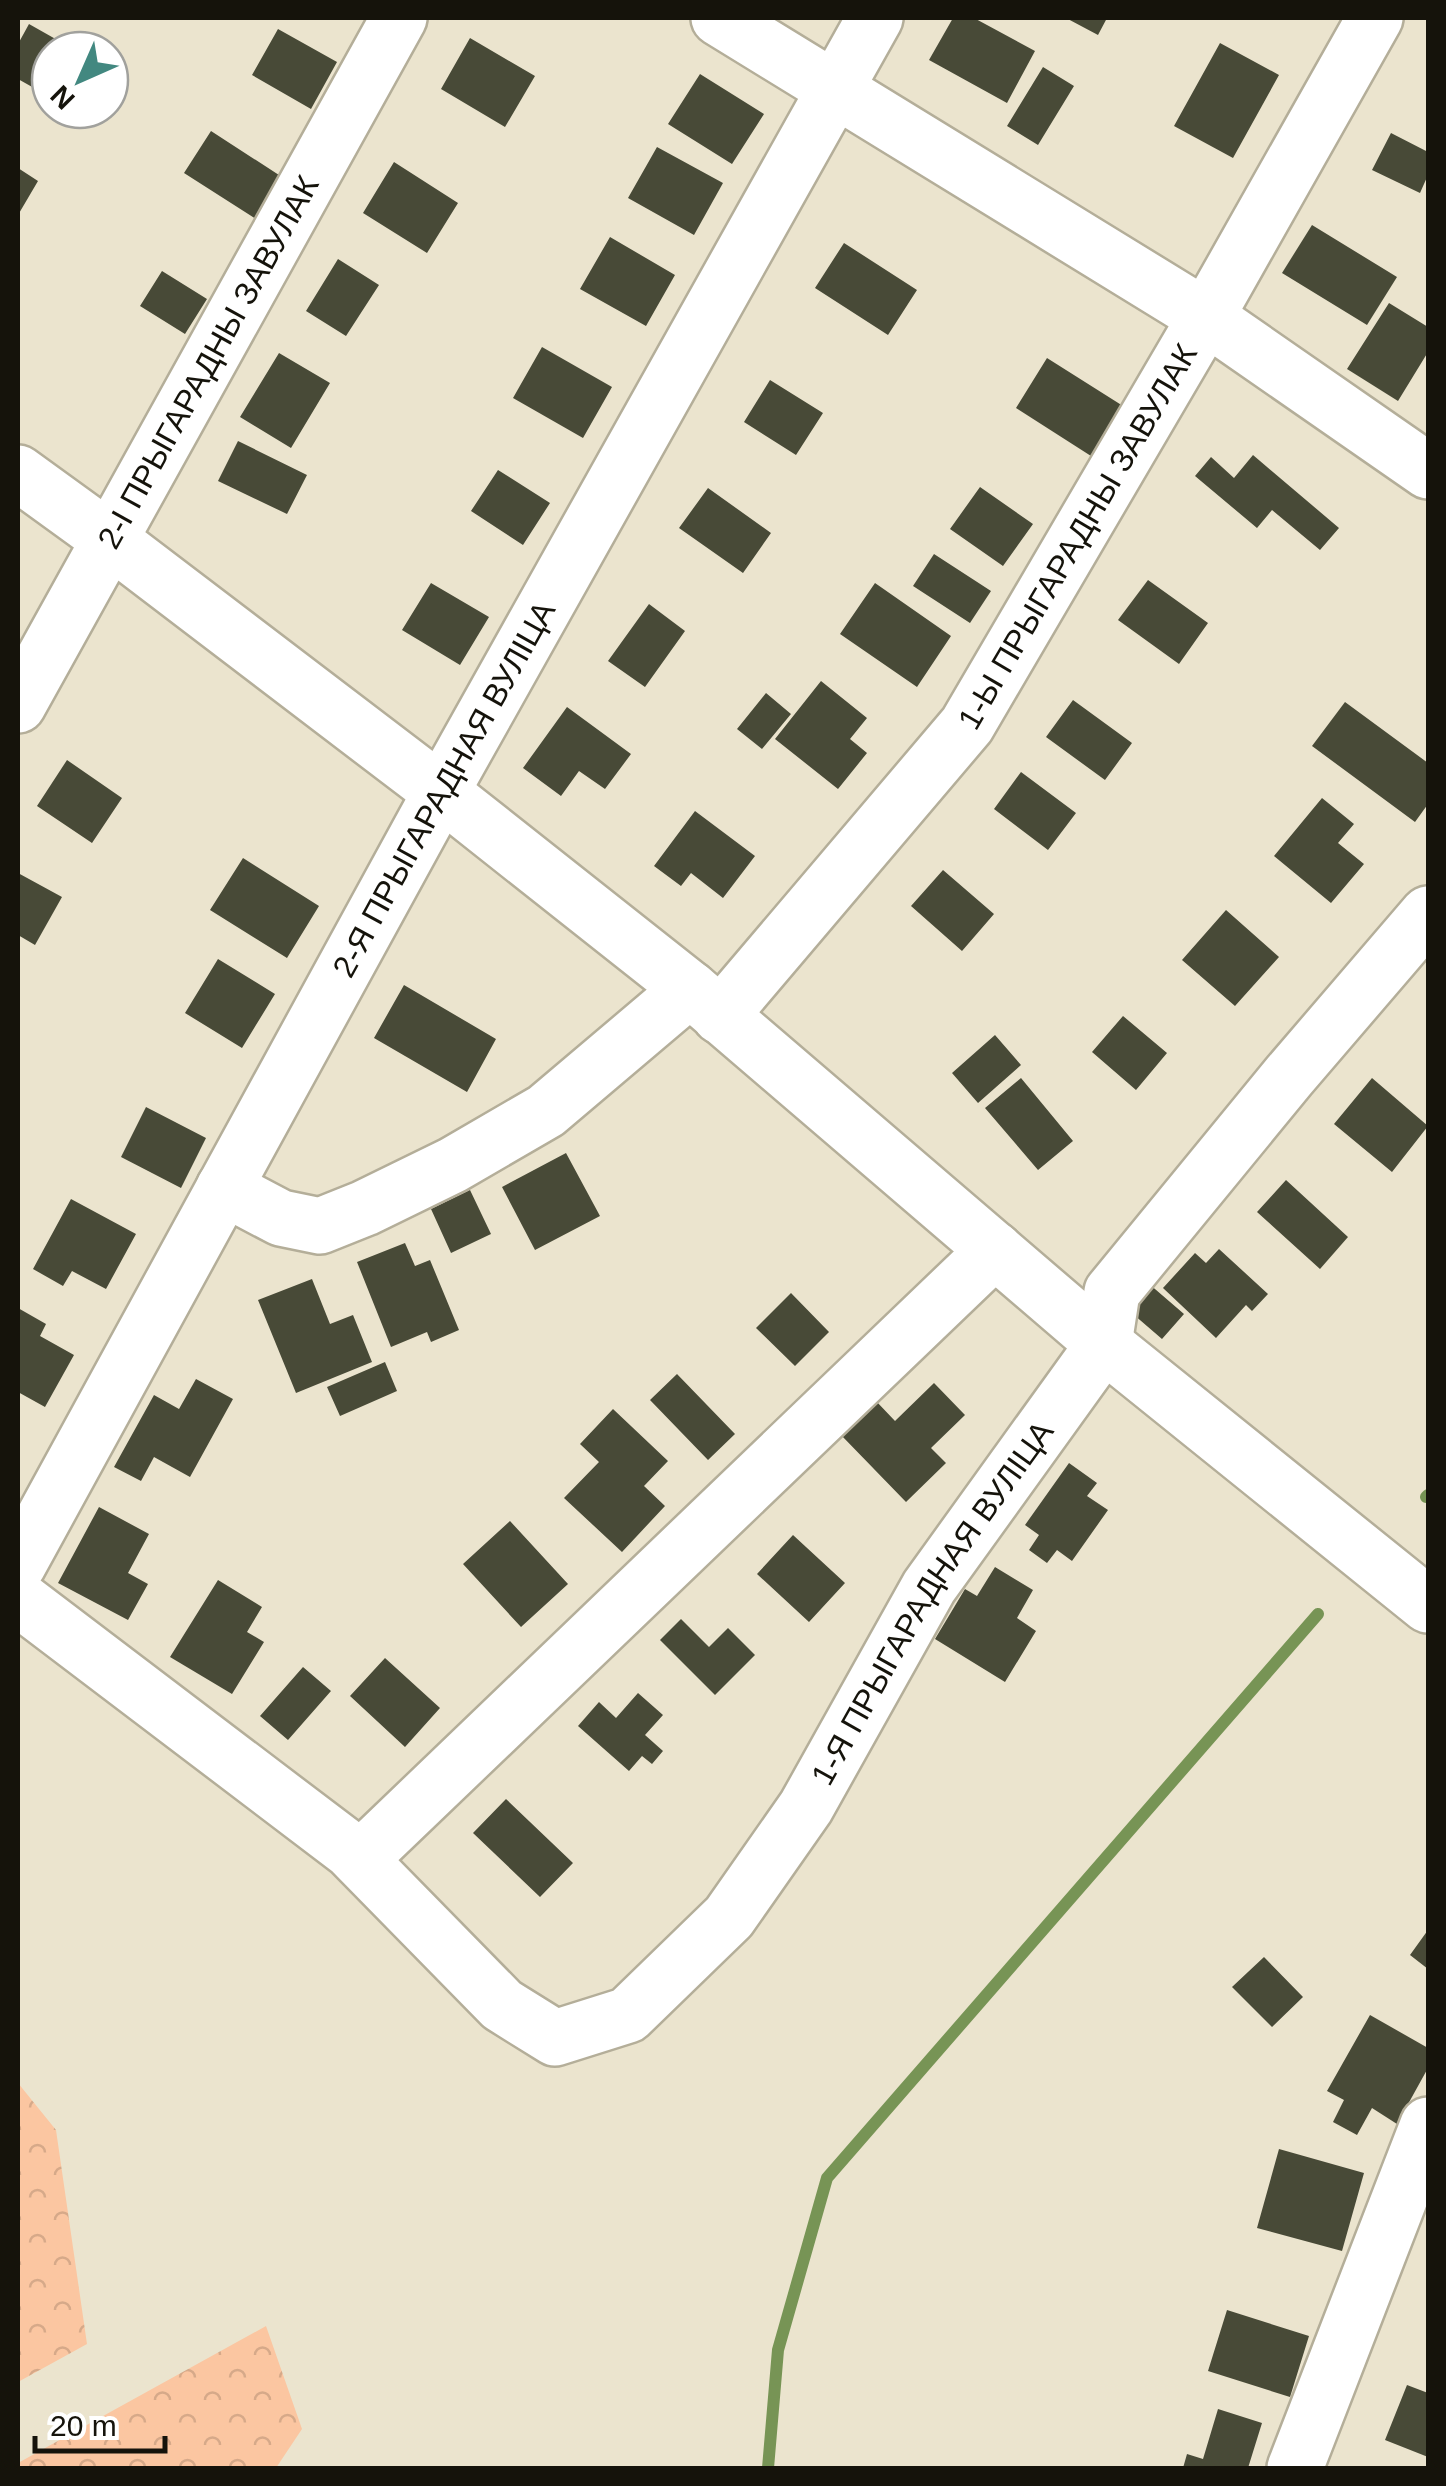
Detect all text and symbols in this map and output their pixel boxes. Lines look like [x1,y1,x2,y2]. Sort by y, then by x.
north arrow [30,30,130,130]
text: N [45,79,81,115]
street label: 2-І ПРЫГАРАДНЫ ЗАВУЛАК [90,169,326,555]
street label: 1-Ы ПРЫГАРАДНЫ ЗАВУЛАК [951,338,1204,735]
street label: 2-Я ПРЫГАРАДНАЯ ВУЛІЦА [325,594,563,983]
street label: 1-Я ПРЫГАРАДНАЯ ВУЛІЦА [804,1414,1061,1791]
scale bar [35,2391,165,2453]
text: 20 m [50,2409,117,2442]

